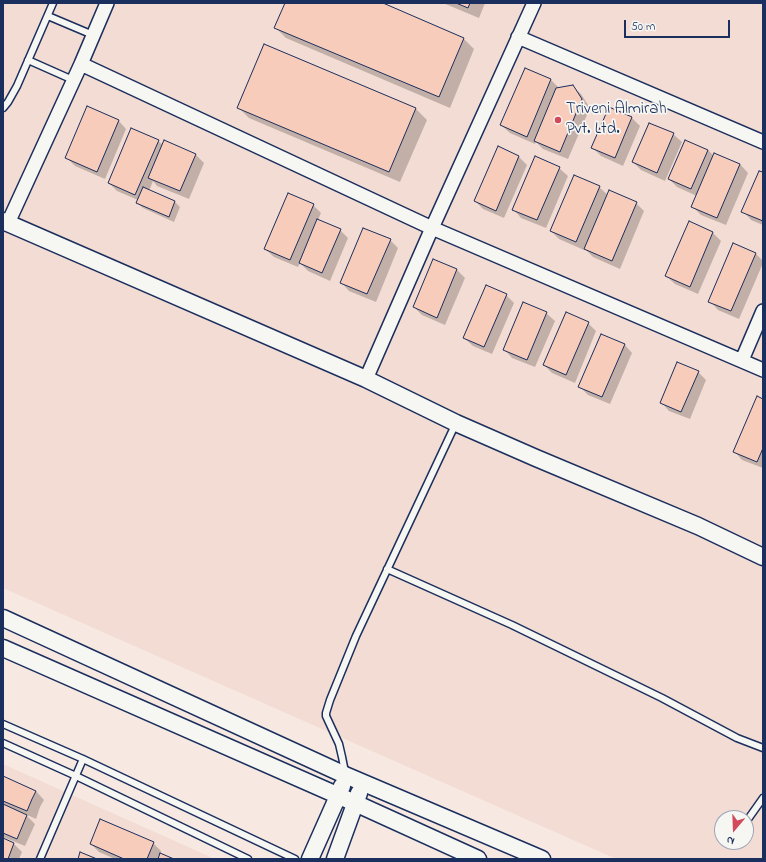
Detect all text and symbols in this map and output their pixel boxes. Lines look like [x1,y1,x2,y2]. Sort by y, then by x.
scale bar [626,12,732,38]
text: 50 m [631,18,655,36]
place label: Triveni Almirah Pvt. Ltd. [566,100,667,140]
marker: Triveni Almirah Pvt. Ltd. [553,115,563,125]
north arrow [714,810,754,850]
text: N [724,832,737,849]

